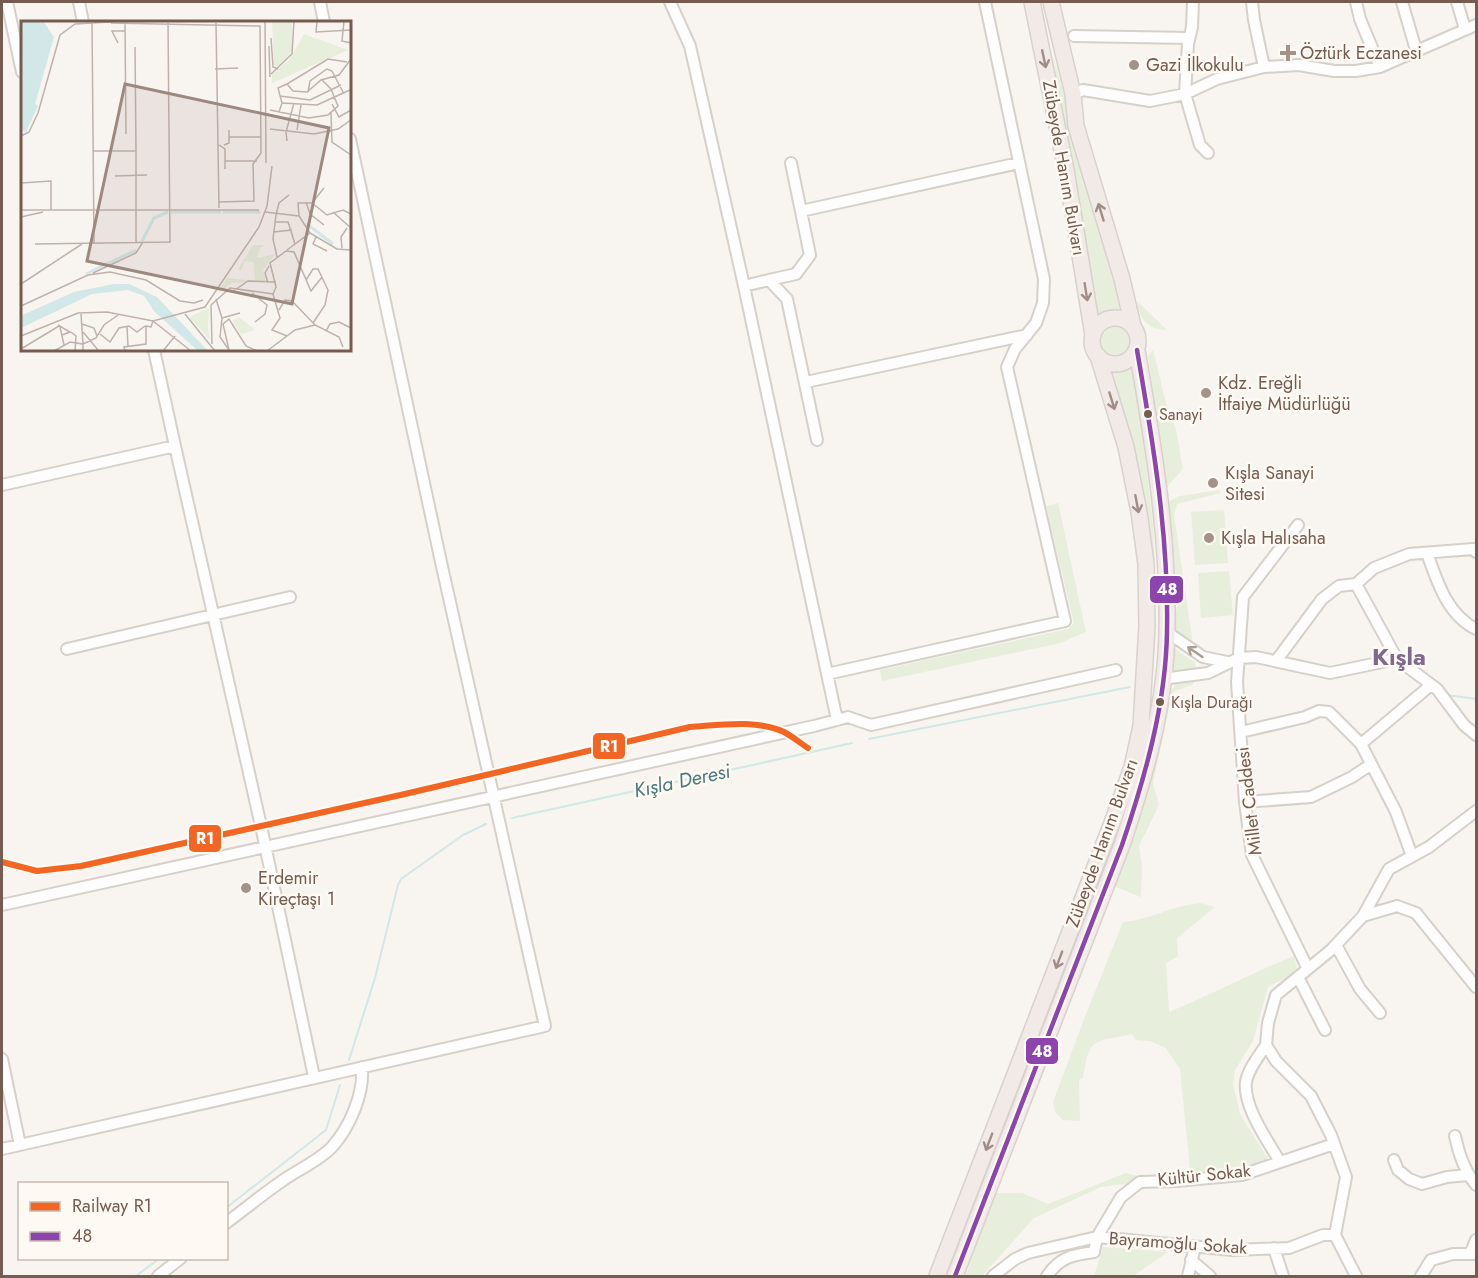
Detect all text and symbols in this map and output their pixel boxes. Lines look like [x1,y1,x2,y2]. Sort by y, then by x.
inset map [21,21,351,351]
place label: Öztürk Eczanesi [1300,40,1422,66]
marker: Öztürk Eczanesi [1281,46,1295,60]
one-way arrow [1039,48,1050,68]
place label: Gazi İlkokulu [1146,52,1244,78]
marker: Gazi İlkokulu [1127,58,1141,72]
street label: Zübeyde Hanım Bulvarı [1036,78,1092,258]
one-way arrow [1095,203,1106,222]
one-way arrow [1081,282,1092,301]
place label: Kdz. Ereğli İtfaiye Müdürlüğü [1218,370,1351,417]
marker: Kdz. Ereğli İtfaiye Müdürlüğü [1199,386,1213,400]
one-way arrow [1107,391,1118,410]
place label: Sanayi [1159,403,1203,426]
marker: Sanayi [1142,408,1154,420]
place label: Kışla Sanayi Sitesi [1225,460,1314,507]
marker: Kışla Sanayi Sitesi [1206,476,1220,490]
one-way arrow [1132,494,1143,514]
place label: Kışla Halısaha [1221,525,1326,551]
marker: Kışla Halısaha [1202,531,1216,545]
line badge: 48 [1149,575,1184,604]
text: 48 [1156,578,1178,601]
district label: Kışla [1372,639,1426,674]
one-way arrow [1187,645,1204,658]
place label: Kışla Durağı [1171,691,1253,714]
marker: Kışla Durağı [1154,696,1166,708]
line badge: R1 [592,732,626,760]
text: R1 [600,735,618,758]
street label: Millet Caddesi [1229,745,1269,857]
street label: Zübeyde Hanım Bulvarı [1059,755,1145,931]
water label: Kışla Deresi [631,756,734,805]
line badge: R1 [188,824,222,853]
text: R1 [196,827,214,850]
place label: Erdemir Kireçtaşı 1 [258,865,335,912]
marker: Erdemir Kireçtaşı 1 [239,881,253,895]
one-way arrow [1053,951,1064,969]
line badge: 48 [1025,1037,1059,1065]
text: 48 [1031,1040,1053,1063]
one-way arrow [983,1132,994,1151]
street label: Kültür Sokak [1156,1157,1252,1193]
legend [18,1182,228,1260]
text: Railway R1 [72,1193,152,1219]
text: 48 [72,1223,92,1249]
street label: Bayramoğlu Sokak [1108,1225,1248,1261]

